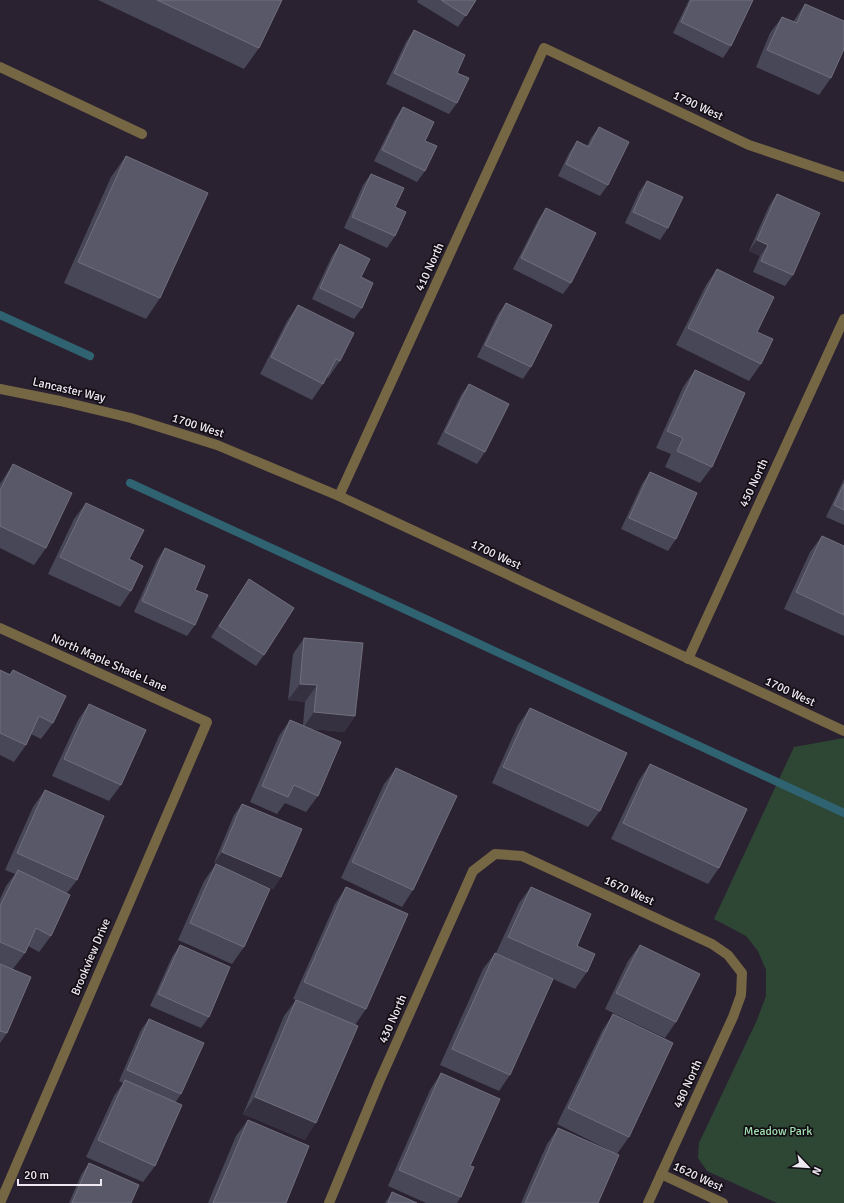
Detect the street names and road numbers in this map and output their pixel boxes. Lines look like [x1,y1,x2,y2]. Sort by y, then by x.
street label: 1790 West [670,88,726,124]
street label: 410 North [412,240,448,294]
street label: Lancaster Way [31,374,107,406]
street label: 1700 West [170,411,226,441]
street label: 450 North [736,456,772,510]
street label: 1700 West [468,537,524,573]
street label: North Maple Shade Lane [49,631,169,695]
street label: 1700 West [762,674,818,710]
street label: 1670 West [601,873,657,909]
street label: Brookview Drive [68,916,114,998]
street label: 430 North [376,992,410,1046]
street label: 480 North [670,1057,706,1111]
street label: 1620 West [670,1159,726,1195]

